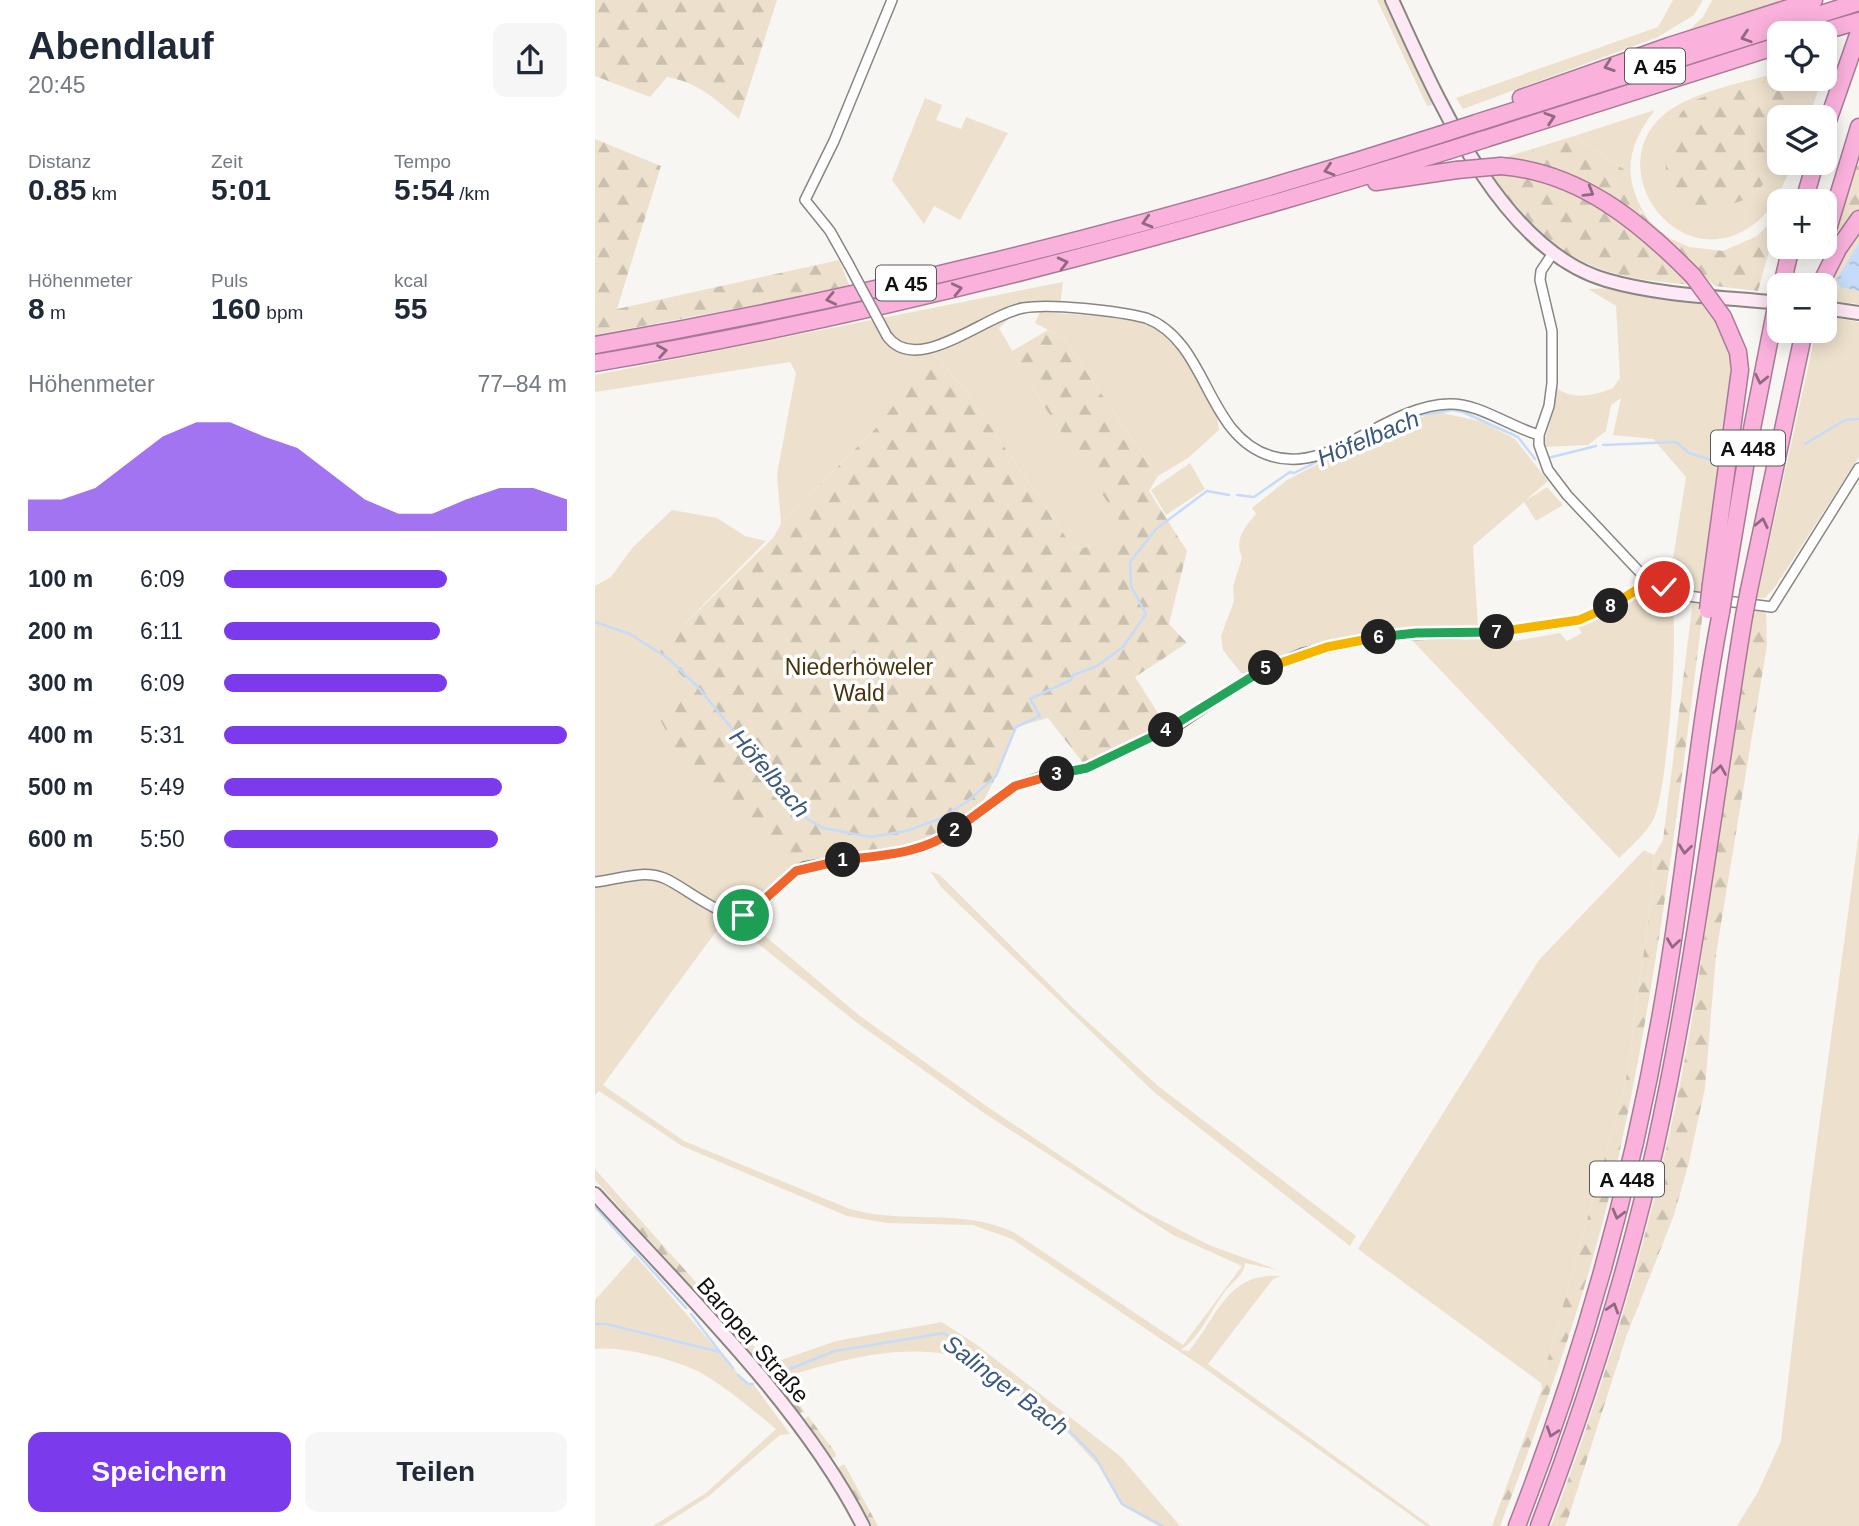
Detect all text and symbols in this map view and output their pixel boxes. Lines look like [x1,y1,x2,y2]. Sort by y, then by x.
map controls [1767,21,1837,343]
button: locate [1767,21,1837,91]
button: share [493,23,567,97]
text: Abendlauf [28,25,214,67]
one-way arrow [1740,29,1752,43]
road number: A 45 [1625,48,1685,84]
one-way arrow [1604,58,1616,72]
text: 20:45 [28,72,86,98]
button: layers [1767,105,1837,175]
one-way arrow [1544,112,1556,127]
text: Distanz [28,151,91,172]
text: Zeit [211,151,243,172]
text: Tempo [394,151,451,172]
one-way arrow [1323,161,1335,176]
text: 0.85 [28,173,86,206]
text: 5:01 [211,173,271,206]
text: 5:54 [394,173,454,206]
text: km [86,183,117,204]
text: /km [454,183,490,204]
one-way arrow [1581,184,1594,197]
button: + [1767,189,1837,259]
one-way arrow [1141,214,1153,229]
one-way arrow [1057,257,1069,271]
road number: A 45 [876,266,936,300]
text: Höhenmeter [28,270,133,291]
text: Puls [211,270,248,291]
text: kcal [394,270,428,291]
button: − [1767,273,1837,343]
one-way arrow [951,283,963,297]
one-way arrow [825,291,837,306]
text: 8 [28,292,45,325]
text: 160 [211,292,261,325]
text: 55 [394,292,427,325]
text: m [45,302,66,323]
text: bpm [261,302,303,323]
one-way arrow [656,344,668,359]
text: Höhenmeter [28,371,155,397]
text: 77–84 m [477,371,567,397]
one-way arrow [1755,373,1769,385]
water label: Höfelbach [1313,404,1423,472]
road number: A 448 [1711,430,1785,466]
one-way arrow [1754,517,1769,529]
pin [1634,557,1694,617]
text: 100 m [28,566,93,592]
text: 6:09 [140,566,185,592]
icon: check [1645,568,1683,606]
pin: 8 [1593,588,1629,624]
text: 8 [1605,595,1616,616]
pin: 7 [1479,614,1515,650]
text: 200 m [28,618,93,644]
text: 6:11 [140,618,183,644]
pin: 6 [1361,620,1397,654]
text: 7 [1491,621,1502,642]
text: 6 [1373,626,1384,647]
pin: 5 [1249,650,1283,686]
park label: Niederhöweler Wald [785,654,933,706]
text: 5 [1260,657,1271,678]
text: 300 m [28,670,93,696]
text: 6:09 [140,670,185,696]
pin: 4 [1149,712,1183,748]
text: 4 [1160,719,1171,740]
text: 400 m [28,722,93,748]
text: 5:31 [140,722,185,748]
water label: Höfelbach [724,723,816,823]
pin: 3 [1039,756,1075,792]
text: 3 [1051,763,1062,784]
one-way arrow [1712,764,1727,775]
text: 500 m [28,774,93,800]
text: 5:49 [140,774,185,800]
pin: 2 [937,812,973,848]
text: 2 [949,819,960,840]
text: 600 m [28,826,93,852]
text: 5:50 [140,826,185,852]
pin: 1 [825,842,861,878]
one-way arrow [1677,843,1692,855]
text: 1 [837,849,848,870]
pin [713,885,773,945]
icon: arrive [724,896,762,934]
one-way arrow [1665,937,1680,949]
road number: A 448 [1590,1162,1664,1196]
one-way arrow [1612,1208,1626,1220]
street label: Baroper Straße [692,1272,814,1408]
one-way arrow [1605,1302,1620,1314]
water label: Salinger Bach [938,1329,1074,1441]
one-way arrow [1546,1425,1560,1437]
button: Speichern [28,1432,291,1512]
button: Teilen [305,1432,567,1512]

